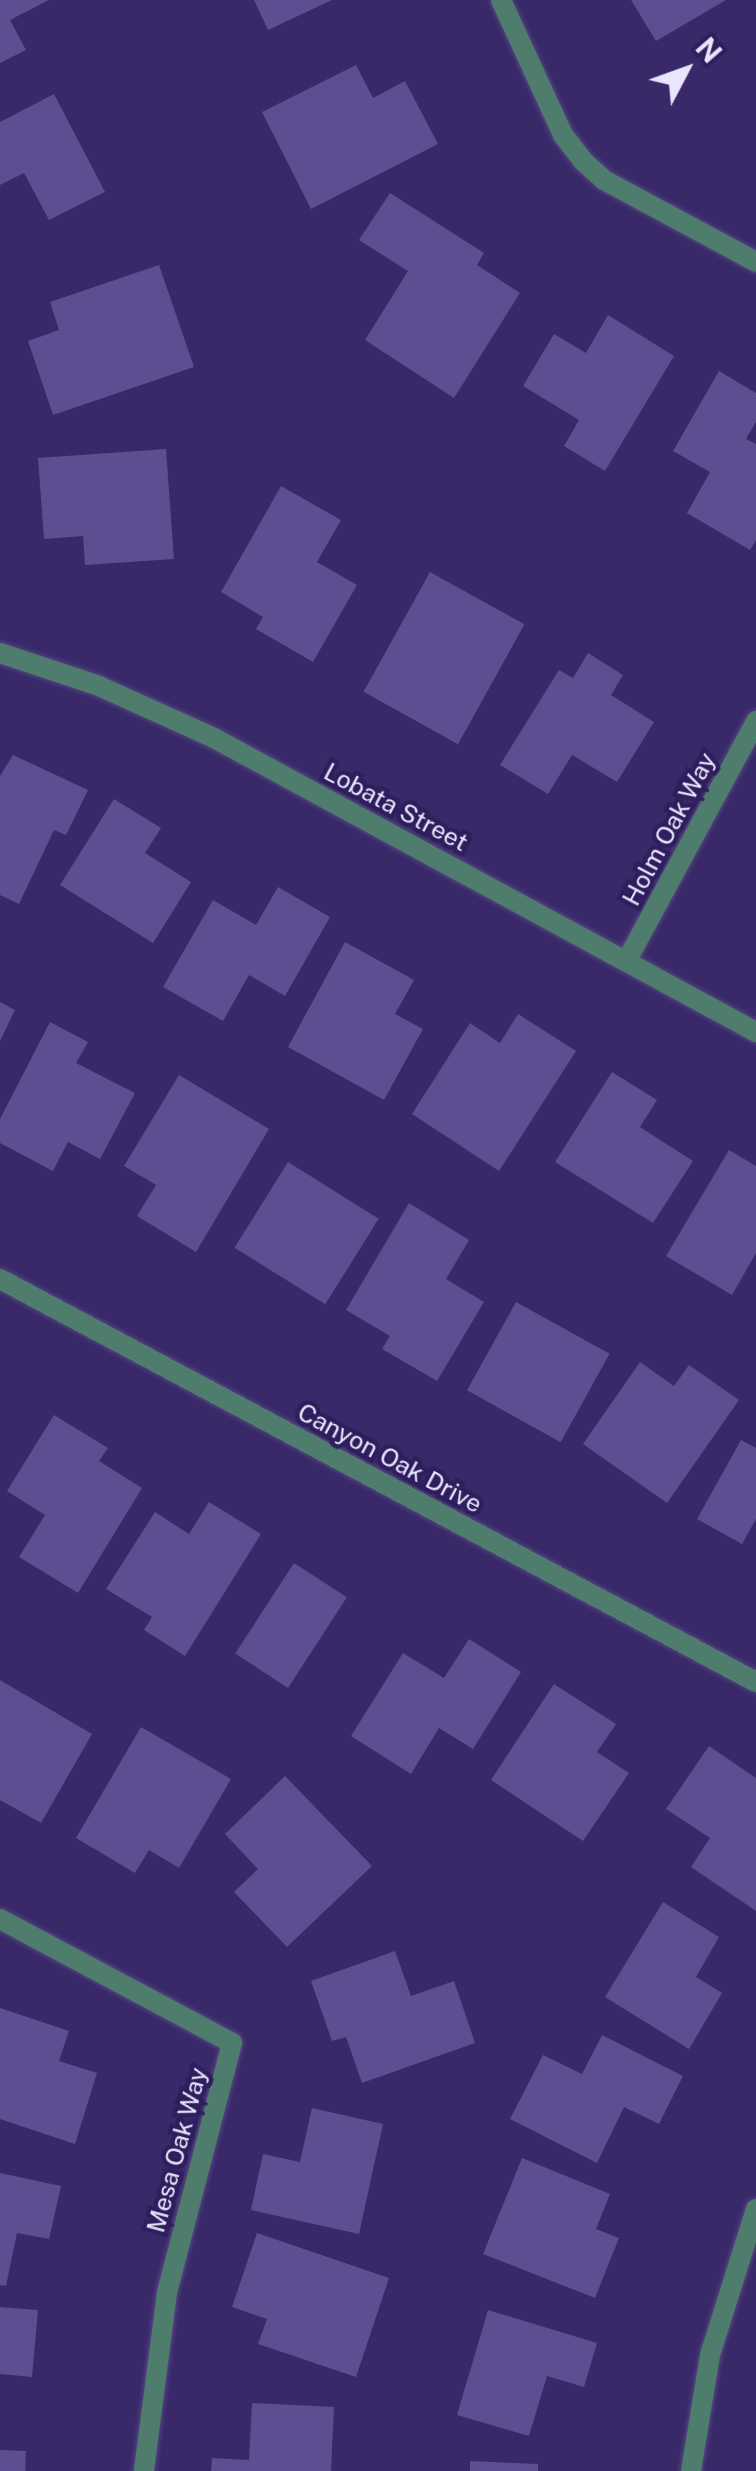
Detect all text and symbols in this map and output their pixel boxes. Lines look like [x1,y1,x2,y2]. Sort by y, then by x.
north arrow [636,20,736,120]
text: N [689,31,729,69]
street label: Holm Oak Way [616,747,722,911]
street label: Lobata Street [319,757,473,857]
street label: Canyon Oak Drive [293,1397,487,1519]
street label: Mesa Oak Way [140,2064,214,2236]

